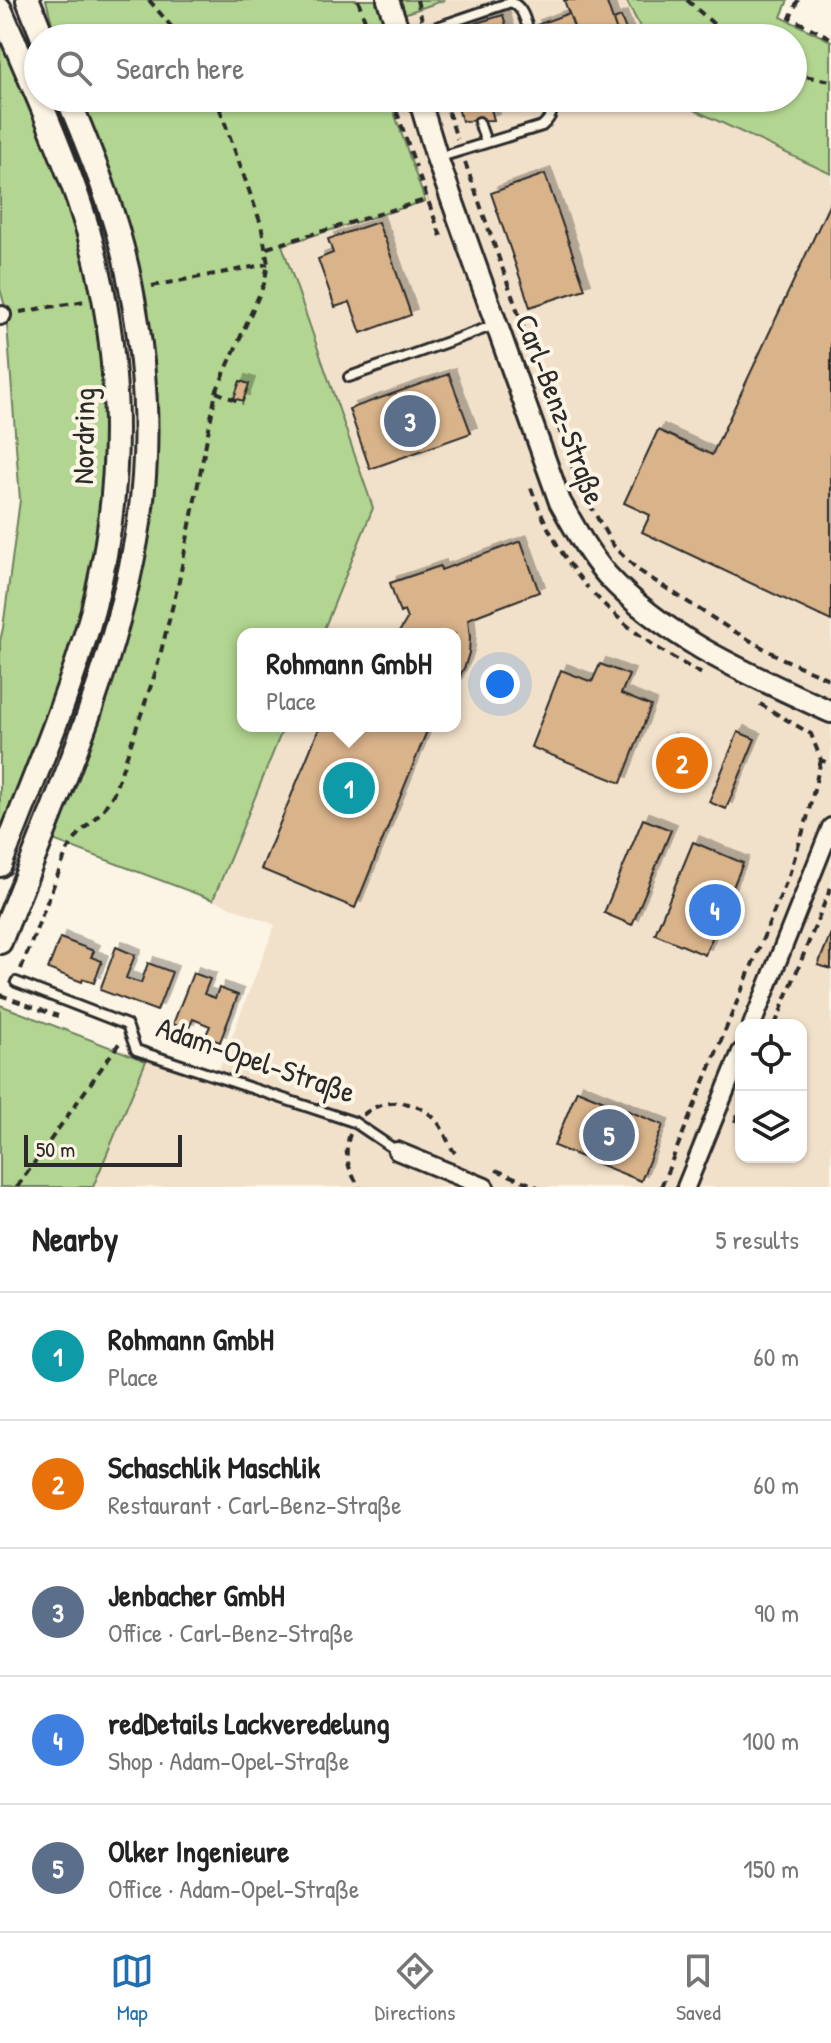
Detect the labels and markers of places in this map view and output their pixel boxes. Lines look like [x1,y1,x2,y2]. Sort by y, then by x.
pin: 3 [384,391,436,451]
pin: 2 [656,733,708,793]
pin: 1 [323,758,375,818]
pin: 4 [689,880,741,940]
pin: 5 [583,1105,635,1165]

